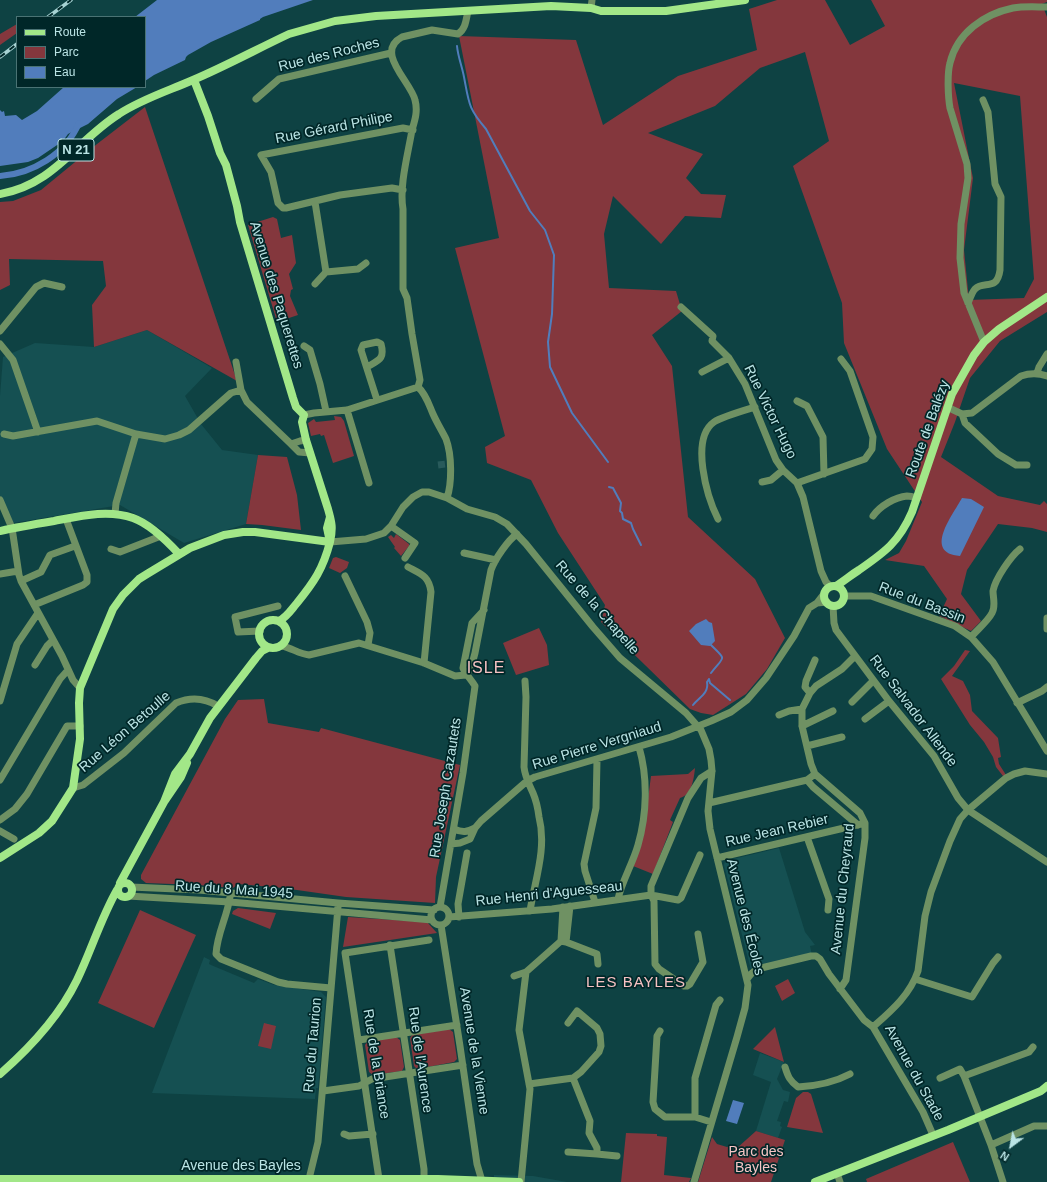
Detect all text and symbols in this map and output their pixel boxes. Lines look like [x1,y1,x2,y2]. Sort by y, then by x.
legend [16,16,146,88]
text: Route [54,25,86,39]
street label: Rue des Roches [277,34,381,76]
text: Parc [54,45,79,59]
text: Eau [54,65,75,79]
street label: Rue Gérard Philipe [274,108,394,148]
road number: N 21 [58,139,94,161]
street label: Avenue des Paquerettes [246,219,306,371]
street label: Rue Victor Hugo [740,362,800,462]
street label: Route de Balézy [903,378,953,480]
street label: Rue de la Chapelle [552,558,642,658]
street label: Rue du Bassin [876,579,968,627]
street label: Rue Salvador Allende [866,652,960,770]
district label: ISLE [467,659,505,679]
street label: Rue Léon Betoulle [76,688,174,776]
street label: Rue Joseph Cazautets [427,717,465,859]
street label: Rue Pierre Vergniaud [531,718,663,774]
street label: Rue Jean Rebier [724,811,830,851]
street label: Avenue du Cheyraud [828,823,858,955]
street label: Avenue des Écoles [722,857,768,977]
street label: Rue du 8 Mai 1945 [174,877,294,903]
street label: Rue Henri d'Aguesseau [475,878,623,910]
district label: LES BAYLES [586,974,686,992]
street label: Avenue de la Vienne [456,986,492,1116]
street label: Rue du Taurion [300,997,326,1093]
street label: Rue de l'Aurence [404,1006,436,1114]
street label: Rue de la Briance [359,1008,393,1120]
street label: Avenue du Stade [881,1022,947,1124]
north arrow [991,1126,1031,1166]
park label: Parc des Bayles [728,1144,784,1176]
text: N [998,1149,1011,1163]
street label: Avenue des Bayles [181,1158,301,1174]

